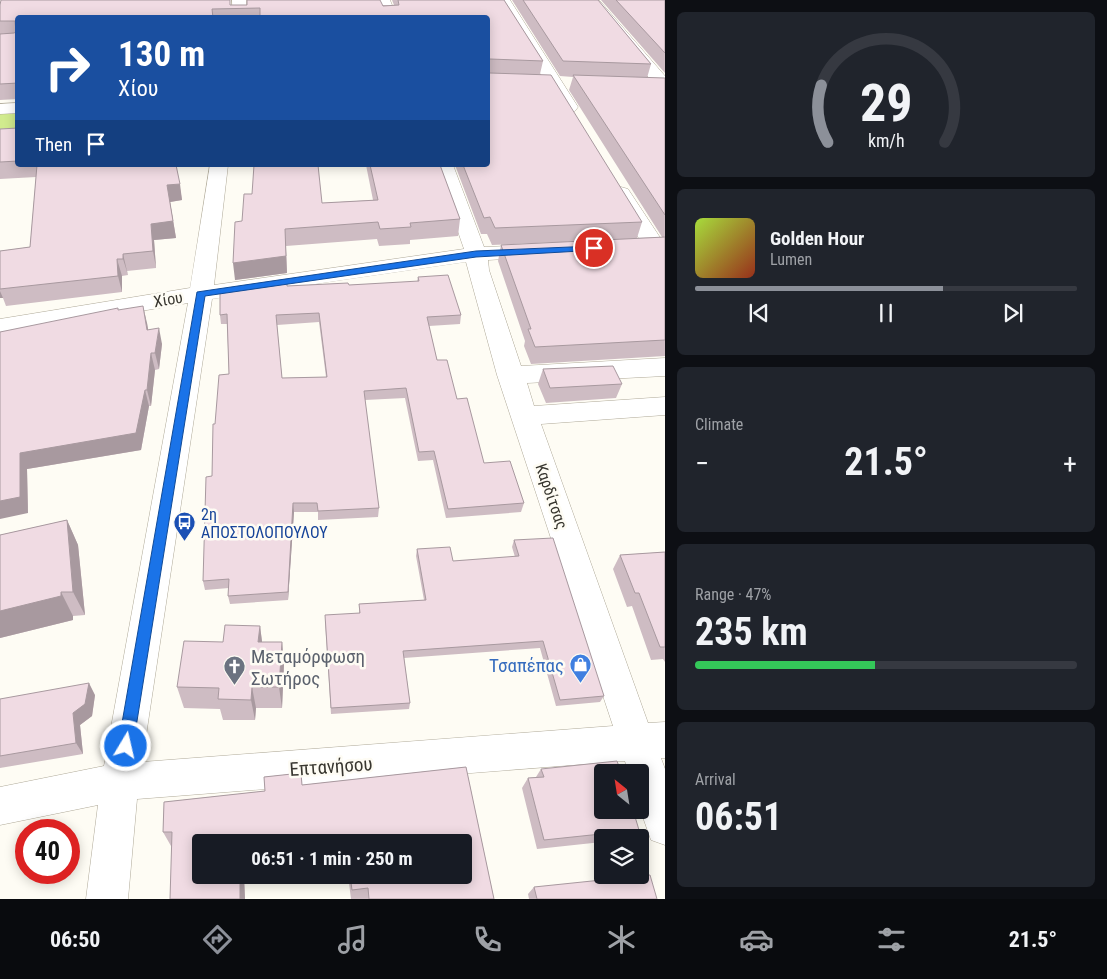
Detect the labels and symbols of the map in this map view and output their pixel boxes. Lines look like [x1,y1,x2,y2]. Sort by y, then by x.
pin [573,227,615,269]
street label: Χίου [152,288,184,311]
street label: Καρδίτσας [532,461,572,531]
place label: 2η ΑΠΟΣΤΟΛΟΠΟΥΛΟΥ [201,505,328,542]
bus stop icon: 2η ΑΠΟΣΤΟΛΟΠΟΥΛΟΥ [173,511,197,542]
place label: Μεταμόρφωση Σωτήρος [251,645,365,690]
shop icon: Τσαπέπας [568,653,592,684]
place label: Τσαπέπας [489,654,564,677]
church icon: Μεταμόρφωση Σωτήρος [223,655,247,686]
position arrow [99,719,151,771]
street label: Επτανήσου [289,752,373,781]
north arrow [594,764,649,819]
speed limit sign: 40 [15,819,80,884]

